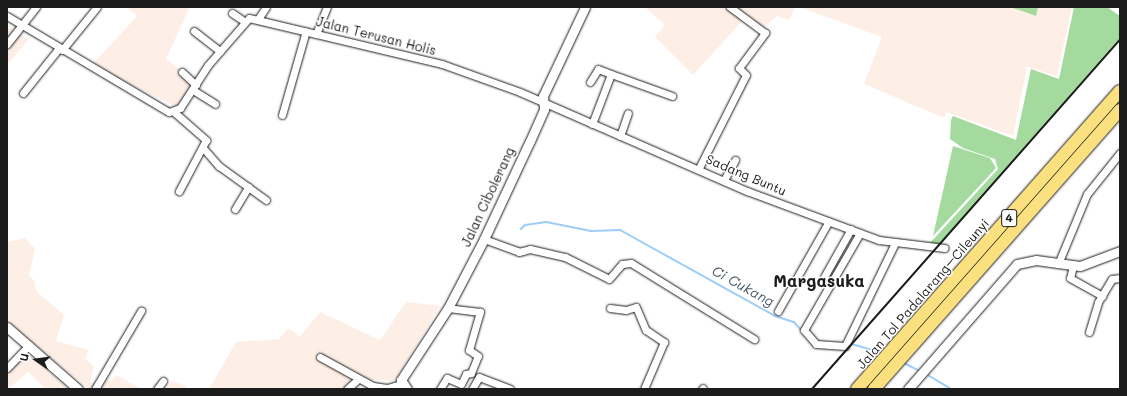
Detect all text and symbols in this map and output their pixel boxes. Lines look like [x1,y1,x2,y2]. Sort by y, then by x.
street label: Jalan Terusan Holis [314,14,438,58]
street label: Jalan Cibolerang [458,145,518,249]
street label: Sadang Buntu [703,151,789,199]
road number: 4 [1001,208,1017,228]
street label: Jalan Tol Padalarang–Cileunyi [854,216,992,372]
water label: Ci Cukang [709,262,777,310]
district label: Margasuka [773,271,865,291]
north arrow [16,340,56,380]
text: U [16,352,32,363]

